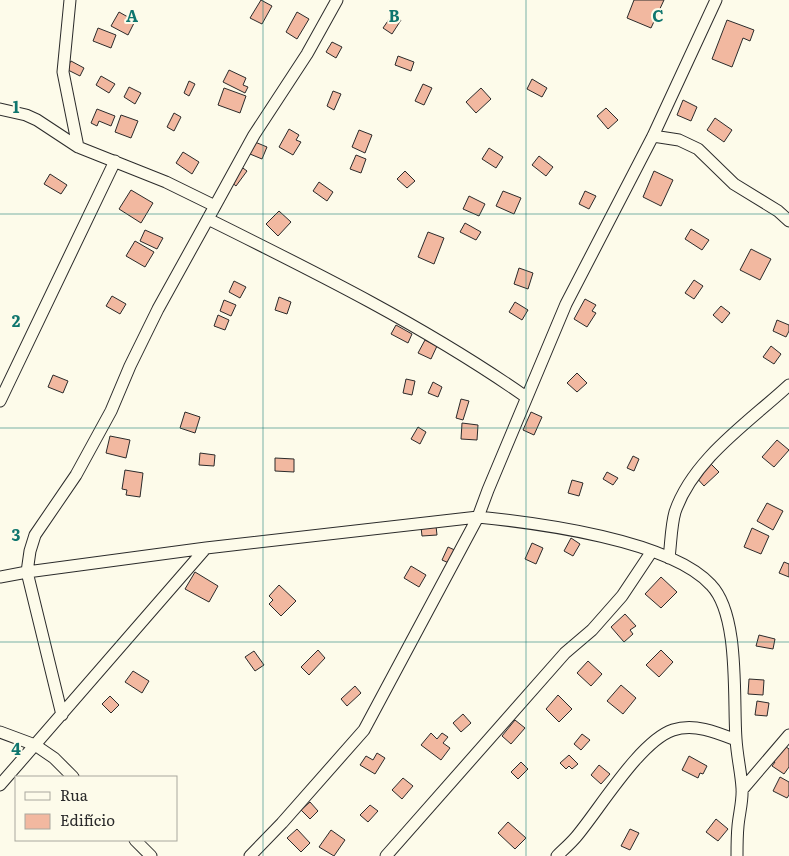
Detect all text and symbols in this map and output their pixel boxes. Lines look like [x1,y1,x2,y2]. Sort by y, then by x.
text: A [126,3,138,27]
text: B [388,3,400,27]
text: C [652,3,664,27]
text: 1 [13,94,20,118]
text: 2 [12,308,21,332]
text: 3 [12,522,21,546]
text: 4 [11,736,21,760]
legend [15,776,178,841]
text: Rua [60,783,89,806]
text: Edifício [60,808,115,831]

